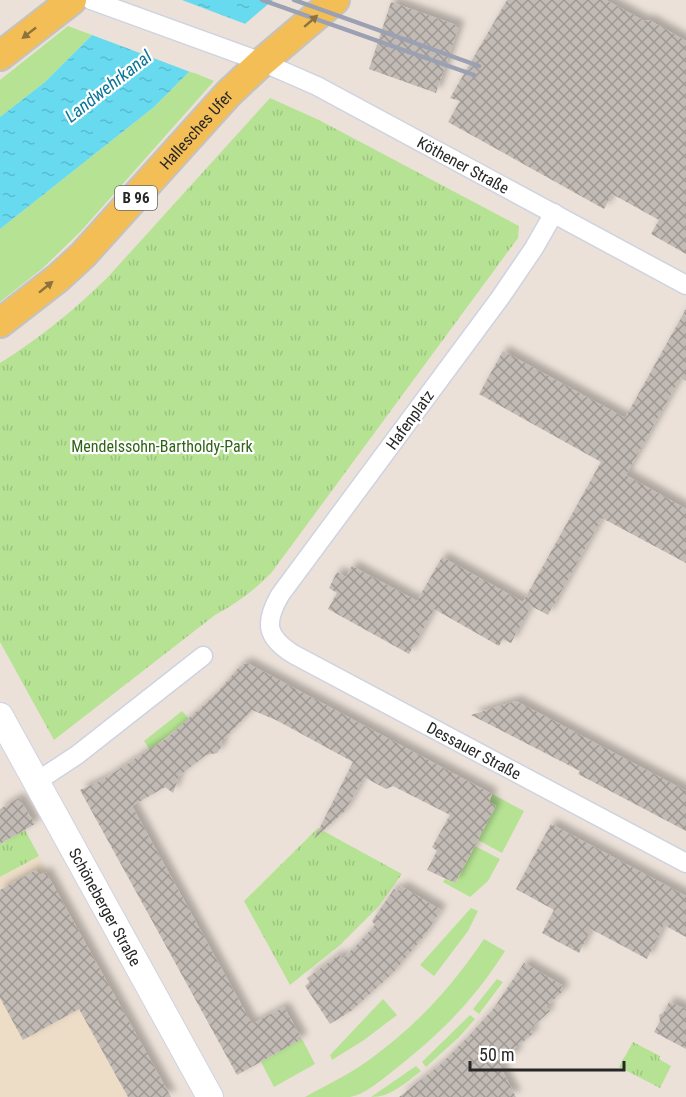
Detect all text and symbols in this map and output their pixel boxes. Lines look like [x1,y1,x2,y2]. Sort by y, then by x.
one-way arrow [304,14,319,28]
one-way arrow [22,26,37,38]
water label: Landwehrkanal [61,45,156,126]
street label: Hallesches Ufer [155,86,236,173]
street label: Köthener Straße [414,132,512,197]
road number: B 96 [115,186,157,210]
one-way arrow [38,281,54,294]
street label: Hafenplatz [382,387,438,453]
park label: Mendelssohn-Bartholdy-Park [71,437,254,456]
street label: Dessauer Straße [424,718,524,783]
street label: Schöneberger Straße [65,845,145,969]
scale bar [470,1034,624,1072]
text: 50 m [479,1044,514,1065]

